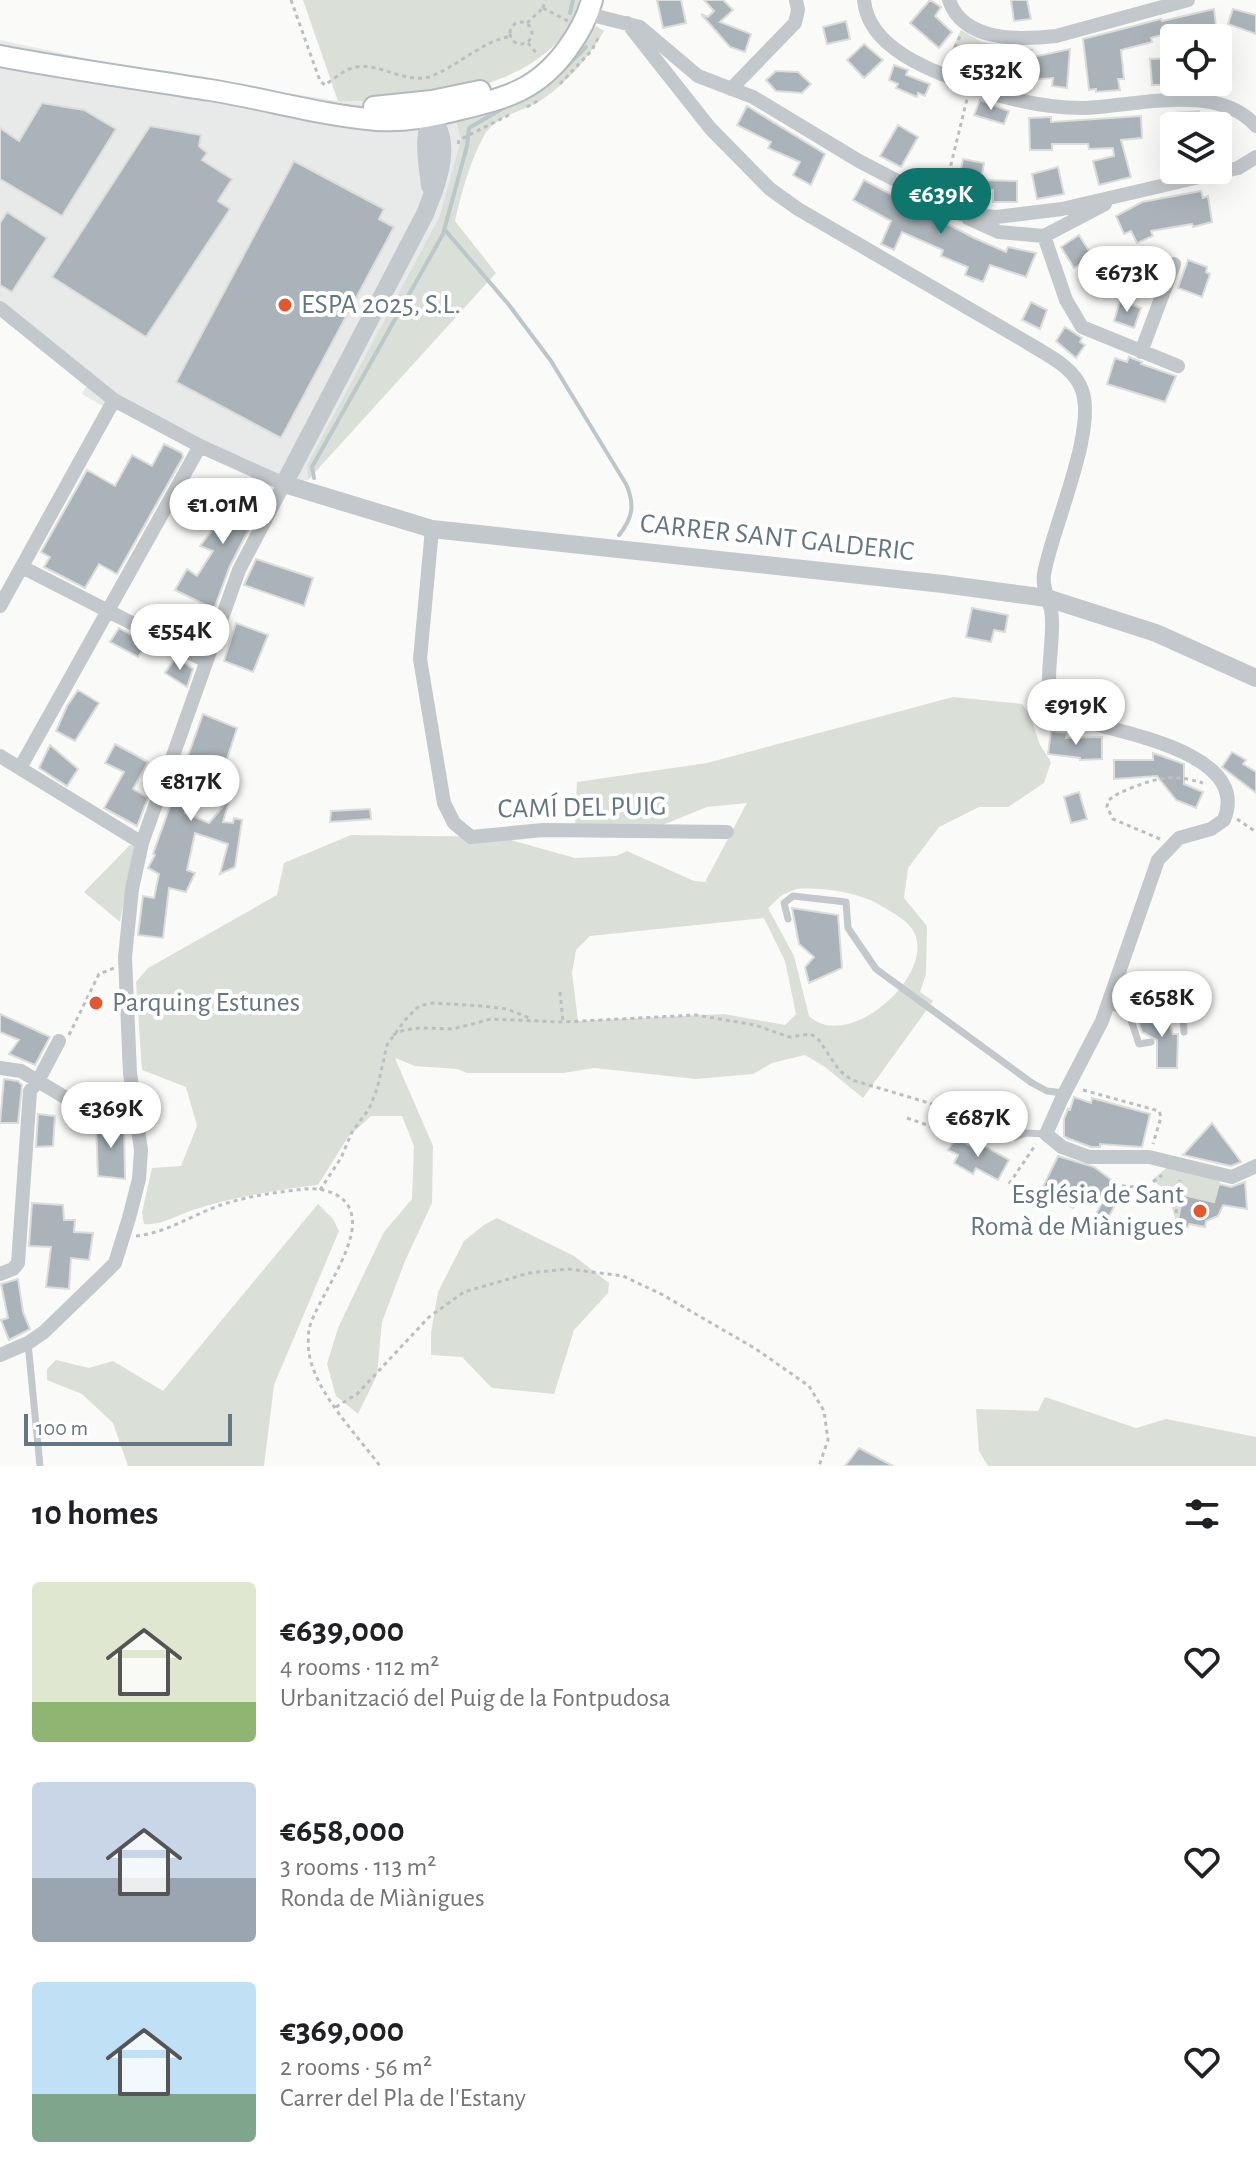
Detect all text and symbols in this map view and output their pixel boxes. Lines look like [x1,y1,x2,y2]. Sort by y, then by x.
map controls [1160,24,1232,184]
button: locate [1160,24,1232,96]
pin: €532K [935,44,1047,112]
text: €532K [960,57,1022,83]
button: layers [1160,112,1232,184]
pin: €639K [885,168,997,236]
text: €639K [909,181,973,207]
pin: €673K [1071,246,1183,314]
text: €673K [1096,259,1158,285]
place label: ESPA 2025, S.L. [301,291,461,319]
marker: ESPA 2025, S.L. [276,296,294,314]
pin: €1.01M [158,478,288,546]
text: €1.01M [187,491,259,517]
street label: CARRER SANT GALDERIC [639,510,915,566]
pin: €554K [124,604,236,672]
text: €554K [149,617,211,643]
pin: €919K [1020,679,1132,747]
text: €919K [1045,692,1107,718]
pin: €817K [135,755,247,823]
text: €817K [161,768,221,794]
street label: CAMÍ DEL PUIG [497,790,667,823]
pin: €658K [1106,971,1218,1039]
text: €658K [1130,984,1194,1010]
place label: Parquing Estunes [112,989,300,1017]
marker: Parquing Estunes [87,994,105,1012]
pin: €369K [55,1082,167,1150]
pin: €687K [922,1091,1034,1159]
text: €369K [79,1095,143,1121]
text: €687K [946,1104,1010,1130]
place label: Església de Sant Romà de Miànigues [970,1181,1184,1241]
marker: Església de Sant Romà de Miànigues [1191,1202,1209,1220]
scale bar [24,1410,232,1446]
text: 100 m [36,1417,88,1439]
icon: filters [1180,1492,1224,1536]
text: 10 homes [32,1497,158,1531]
icon: home [96,1614,192,1710]
text: €639,000 [280,1614,404,1648]
icon: heart [1180,1640,1224,1684]
text: 4 rooms · 112 m² [280,1654,439,1680]
text: Urbanització del Puig de la Fontpudosa [280,1685,671,1711]
icon: home [96,1814,192,1910]
text: €658,000 [280,1814,405,1848]
icon: heart [1180,1840,1224,1884]
text: 3 rooms · 113 m² [280,1854,436,1880]
text: Ronda de Miànigues [280,1885,485,1911]
icon: home [96,2014,192,2110]
text: €369,000 [280,2014,404,2048]
icon: heart [1180,2040,1224,2084]
text: 2 rooms · 56 m² [280,2054,432,2080]
text: Carrer del Pla de l'Estany [280,2085,526,2111]

